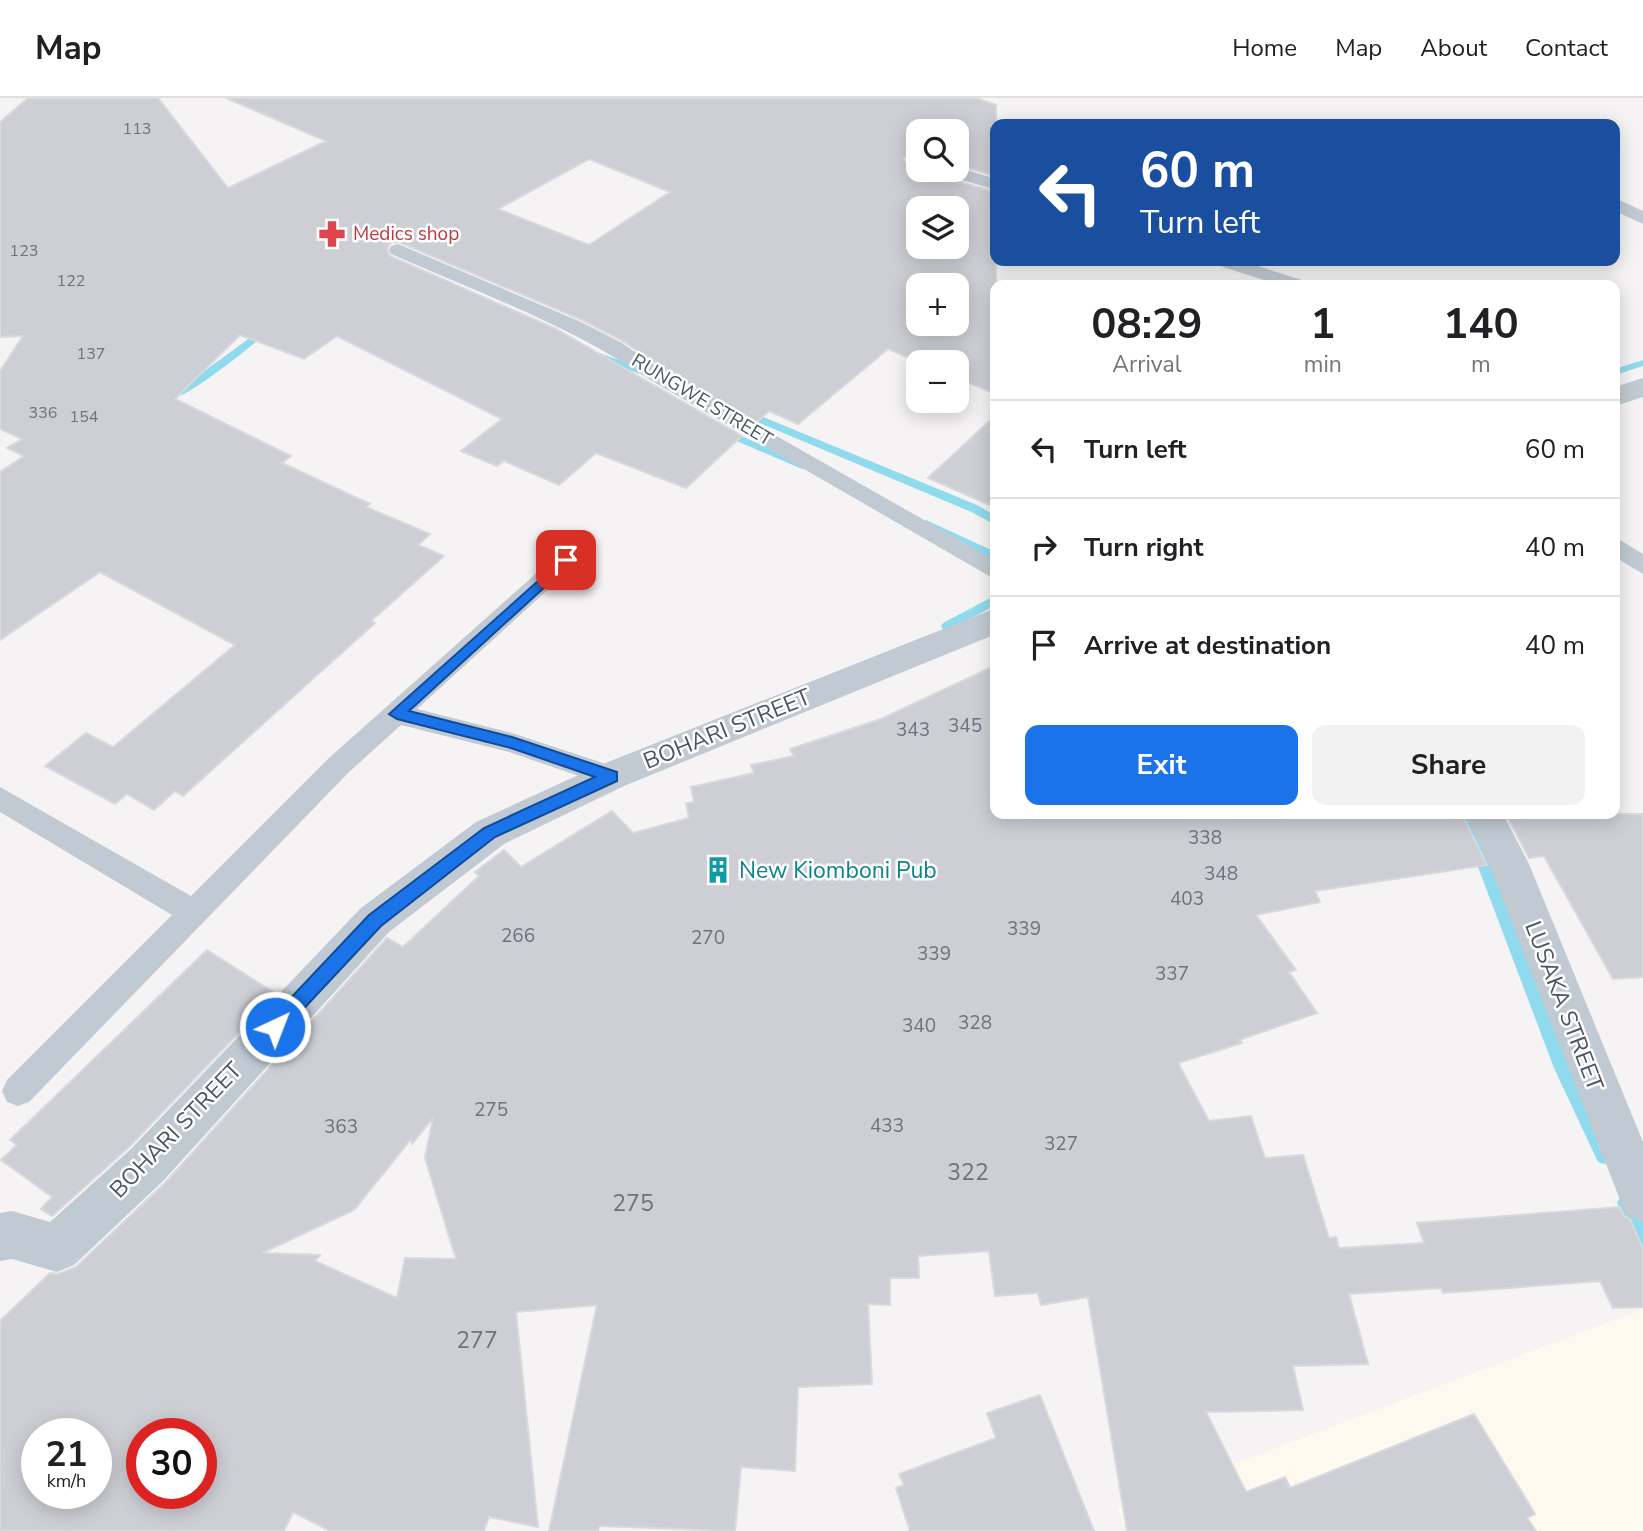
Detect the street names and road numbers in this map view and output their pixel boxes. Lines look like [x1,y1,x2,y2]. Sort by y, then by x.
street label: RUNGWE STREET [627,348,778,453]
street label: BOHARI STREET [639,681,815,777]
street label: LUSAKA STREET [1517,917,1611,1095]
street label: BOHARI STREET [103,1055,249,1205]

